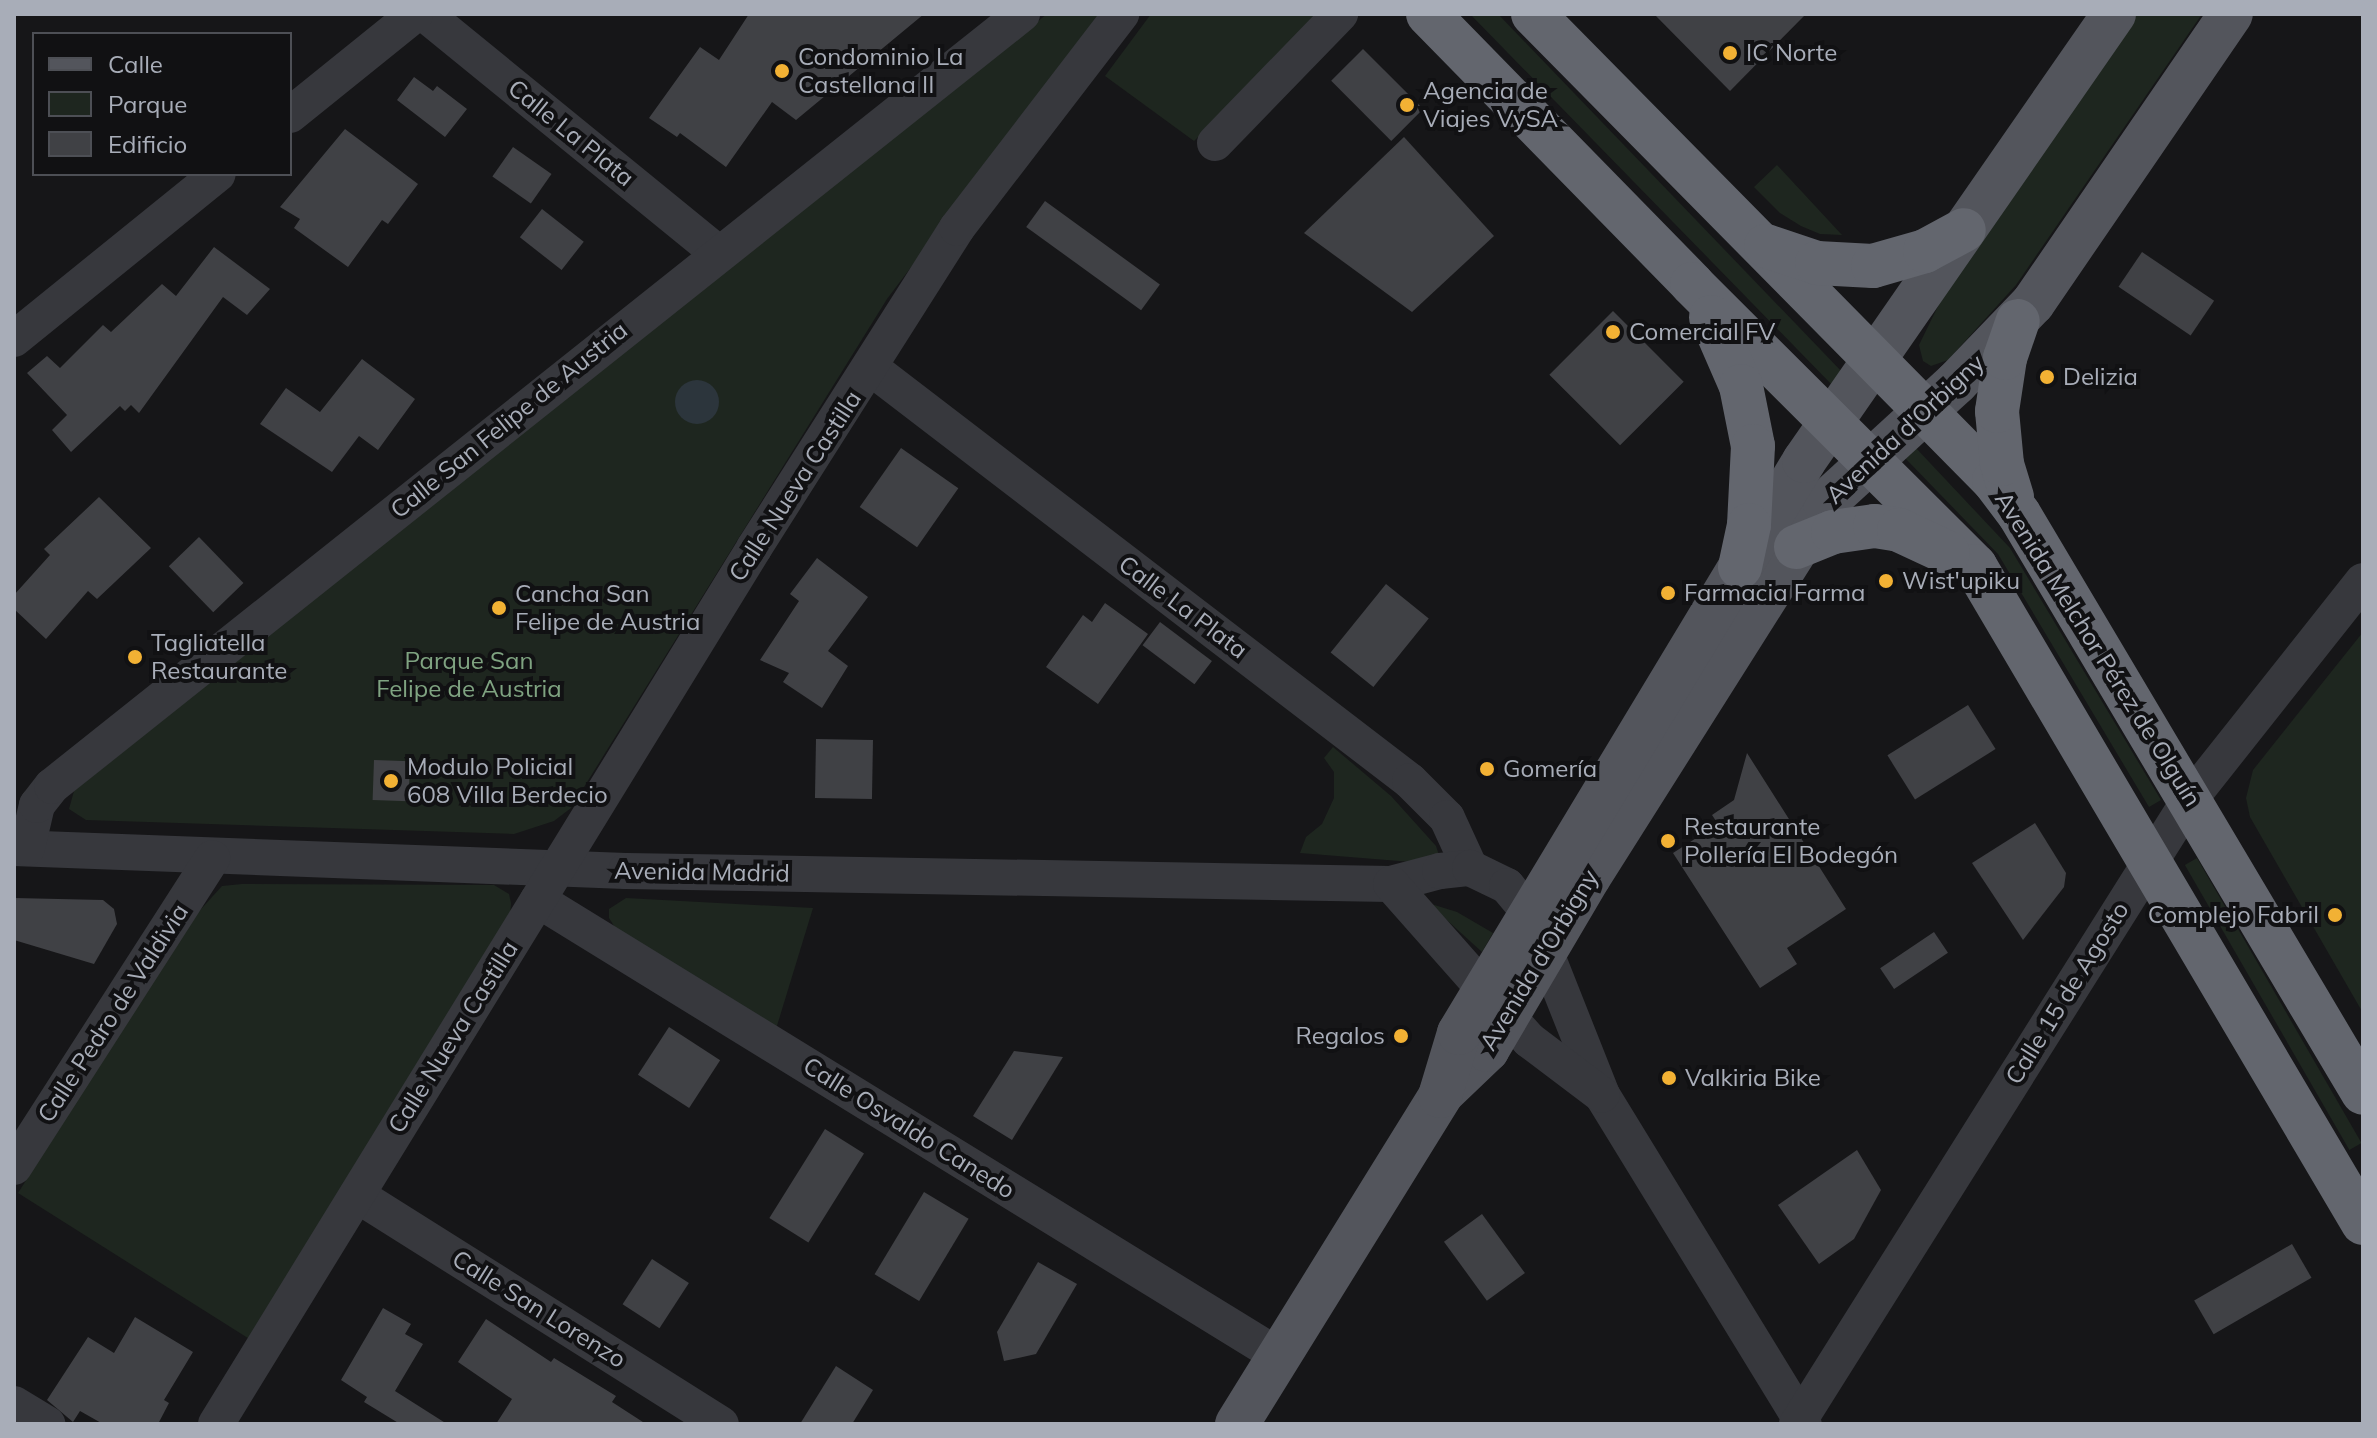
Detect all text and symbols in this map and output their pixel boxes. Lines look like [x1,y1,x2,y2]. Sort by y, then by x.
legend [32,32,292,176]
place label: IC Norte [1746,39,1837,67]
place label: Condominio La Castellana II [798,43,963,99]
marker: IC Norte [1721,44,1739,62]
text: Calle [108,49,163,79]
marker: Condominio La Castellana II [773,62,791,80]
street label: Calle La Plata [502,74,640,192]
place label: Agencia de Viajes VySA [1423,77,1558,133]
text: Parque [108,89,187,119]
marker: Agencia de Viajes VySA [1398,96,1416,114]
text: Edificio [108,129,187,159]
street label: Calle San Felipe de Austria [385,316,633,524]
place label: Comercial FV [1629,318,1775,346]
marker: Comercial FV [1604,323,1622,341]
street label: Avenida d'Orbigny [1820,348,1990,510]
place label: Delizia [2063,363,2138,391]
marker: Delizia [2038,368,2056,386]
street label: Calle Nueva Castilla [723,385,867,587]
street label: Avenida Melchor Pérez de Olguín [1989,486,2207,812]
street label: Calle La Plata [1113,549,1253,665]
place label: Wist'upiku [1902,567,2020,595]
marker: Wist'upiku [1877,572,1895,590]
place label: Farmacia Farma [1684,579,1865,607]
place label: Cancha San Felipe de Austria [515,580,700,636]
marker: Farmacia Farma [1659,584,1677,602]
marker: Cancha San Felipe de Austria [490,599,508,617]
place label: Tagliatella Restaurante [151,629,287,685]
park label: Parque San Felipe de Austria [376,647,562,703]
marker: Tagliatella Restaurante [126,648,144,666]
place label: Modulo Policial 608 Villa Berdecio [407,753,608,809]
place label: Gomería [1503,755,1597,783]
marker: Gomería [1478,760,1496,778]
marker: Modulo Policial 608 Villa Berdecio [382,772,400,790]
place label: Restaurante Pollería El Bodegón [1684,813,1898,869]
marker: Restaurante Pollería El Bodegón [1659,832,1677,850]
street label: Avenida Madrid [614,856,790,888]
street label: Avenida d'Orbigny [1474,864,1604,1056]
street label: Calle 15 de Agosto [1999,897,2135,1089]
street label: Calle Pedro de Valdivia [32,898,194,1128]
place label: Complejo Fabril [2148,901,2319,929]
marker: Complejo Fabril [2326,906,2344,924]
street label: Calle Nueva Castilla [382,936,524,1138]
place label: Regalos [1295,1022,1385,1050]
marker: Regalos [1392,1027,1410,1045]
street label: Calle Osvaldo Canedo [798,1051,1020,1205]
place label: Valkiria Bike [1685,1064,1821,1092]
marker: Valkiria Bike [1660,1069,1678,1087]
street label: Calle San Lorenzo [447,1244,631,1374]

